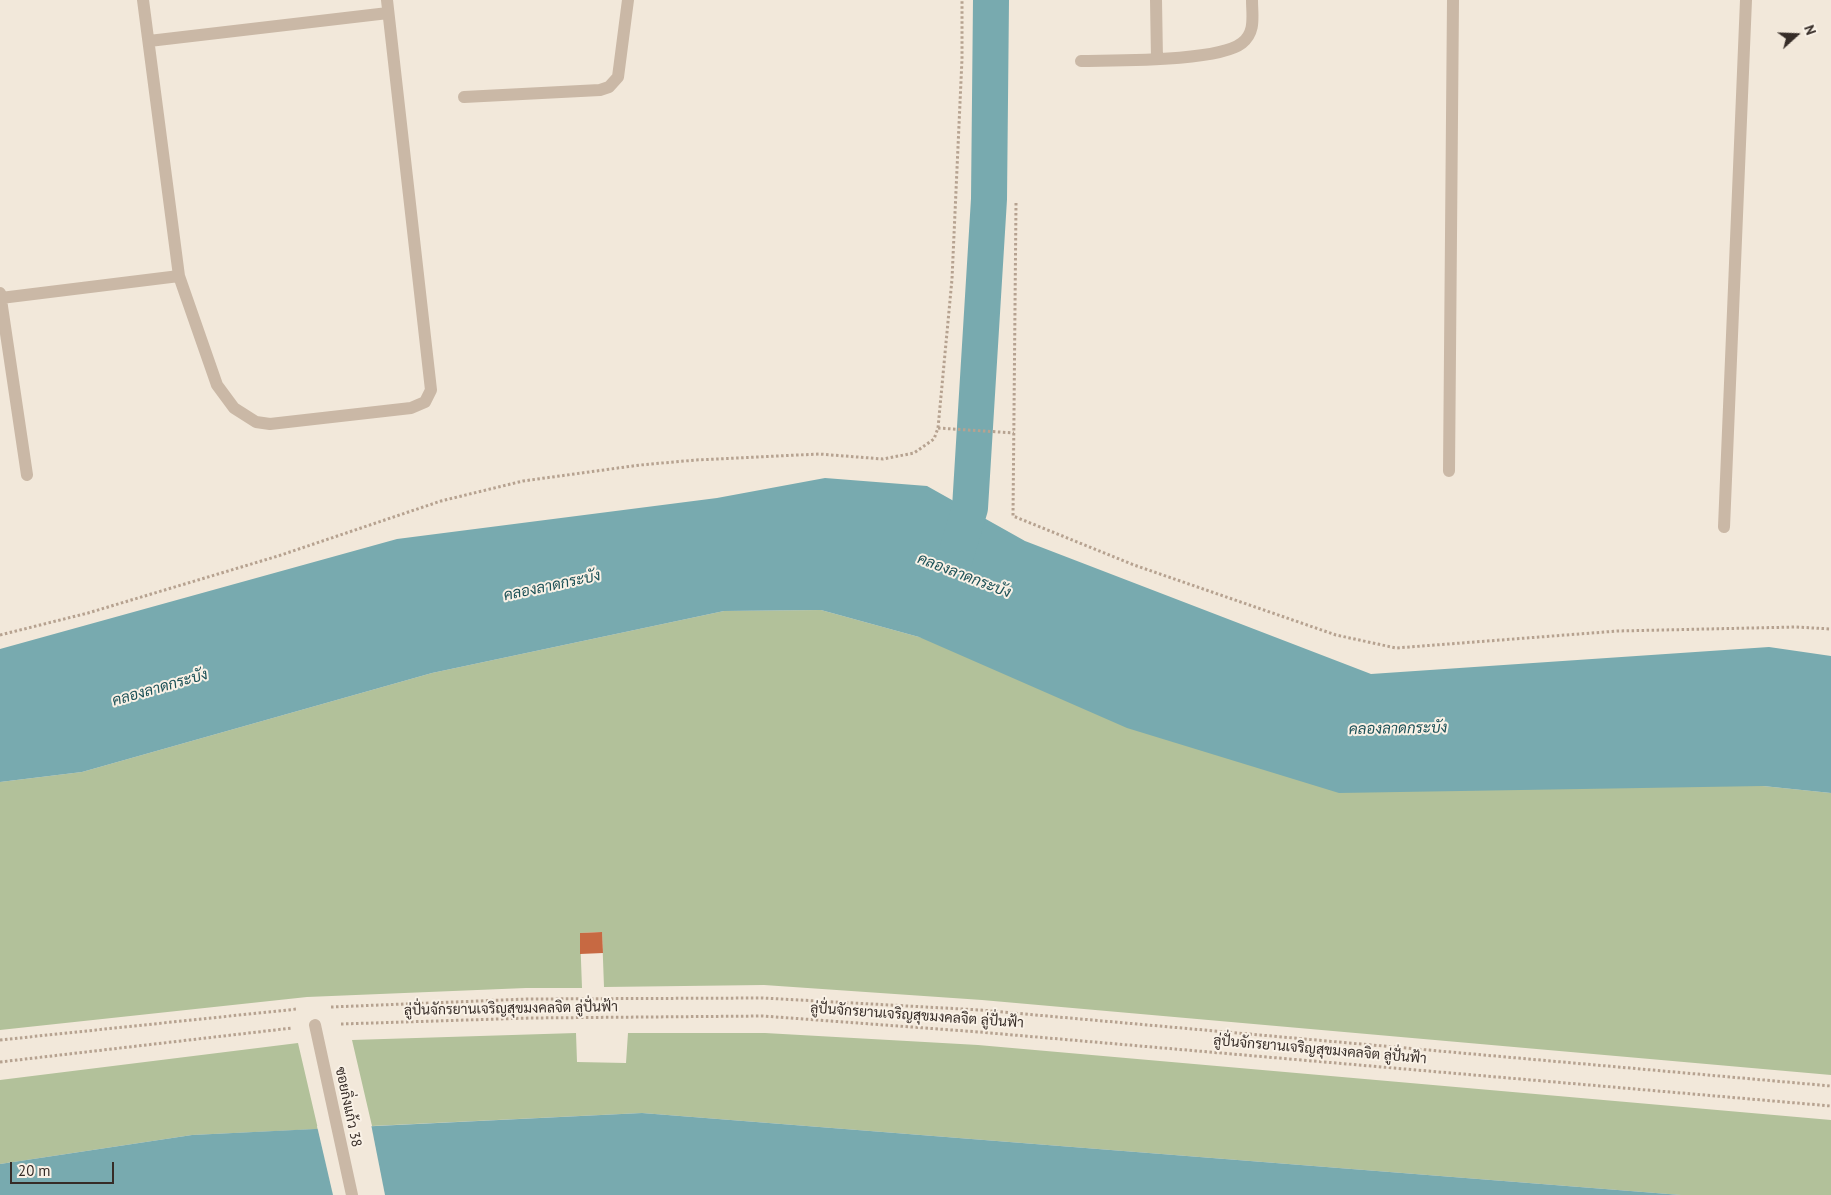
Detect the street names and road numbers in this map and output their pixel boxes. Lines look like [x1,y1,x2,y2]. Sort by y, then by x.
street label: ลู่ปั่นจักรยานเจริญสุขมงคลจิต ลู่ปั่นฟ้า [404,999,618,1019]
street label: ลู่ปั่นจักรยานเจริญสุขมงคลจิต ลู่ปั่นฟ้า [810,1000,1024,1032]
street label: ลู่ปั่นจักรยานเจริญสุขมงคลจิต ลู่ปั่นฟ้า [1213,1032,1427,1068]
street label: ซอยกิ่งแก้ว 38 [331,1065,365,1149]

